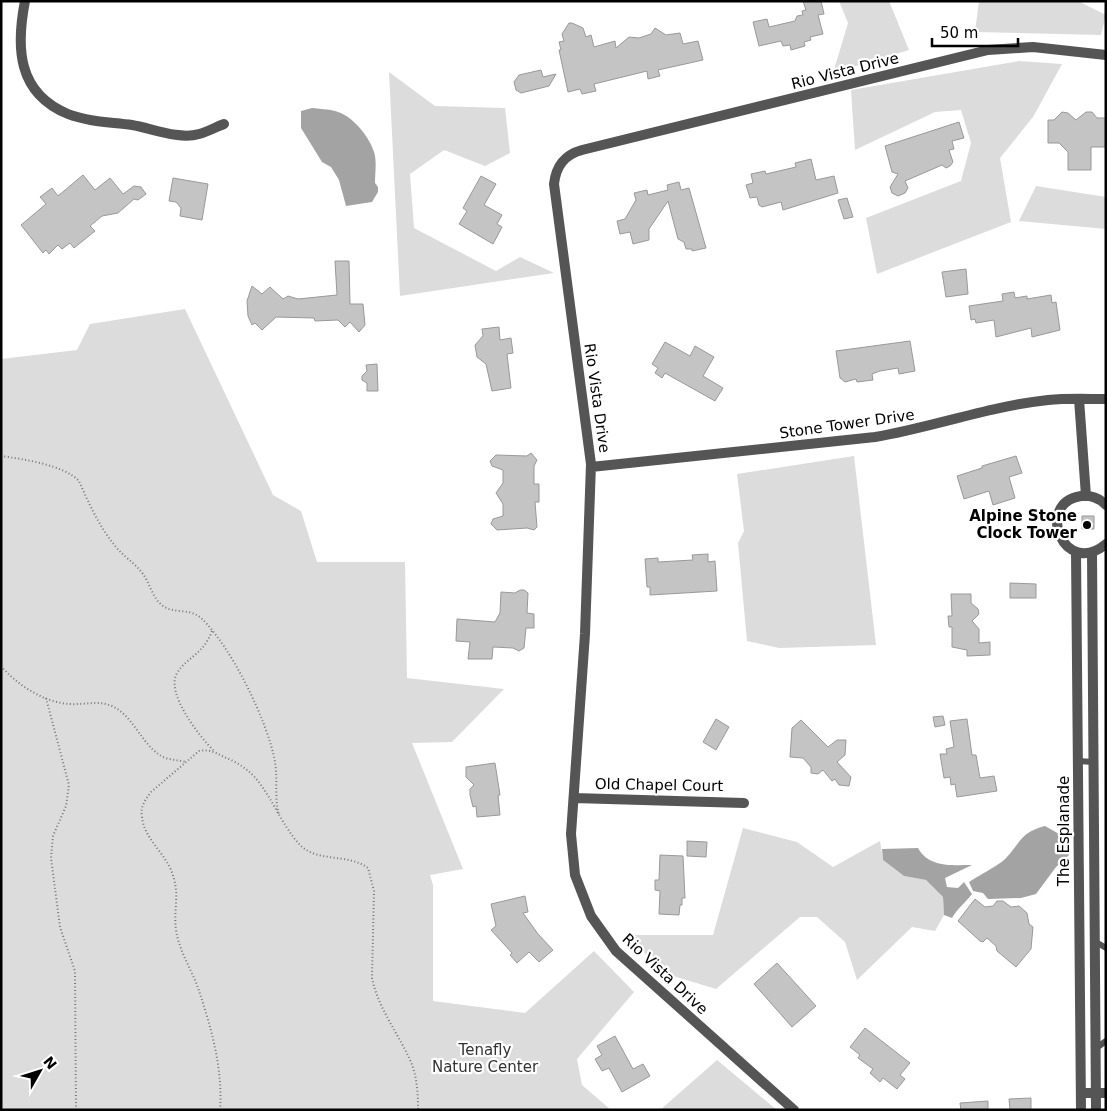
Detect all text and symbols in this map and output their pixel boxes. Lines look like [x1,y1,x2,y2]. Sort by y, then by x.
scale bar [932,15,1018,47]
text: 50 m [940,24,978,42]
street label: Rio Vista Drive [789,49,901,93]
street label: Rio Vista Drive [580,342,614,454]
street label: Stone Tower Drive [778,406,916,442]
place label: Alpine Stone Clock Tower [969,507,1078,542]
marker: Alpine Stone Clock Tower [1081,519,1093,531]
street label: Old Chapel Court [595,775,723,795]
street label: The Esplanade [1055,776,1073,887]
street label: Rio Vista Drive [619,930,711,1018]
park label: Tenafly Nature Center [432,1041,539,1076]
north arrow [15,1046,65,1096]
text: N [40,1053,60,1072]

